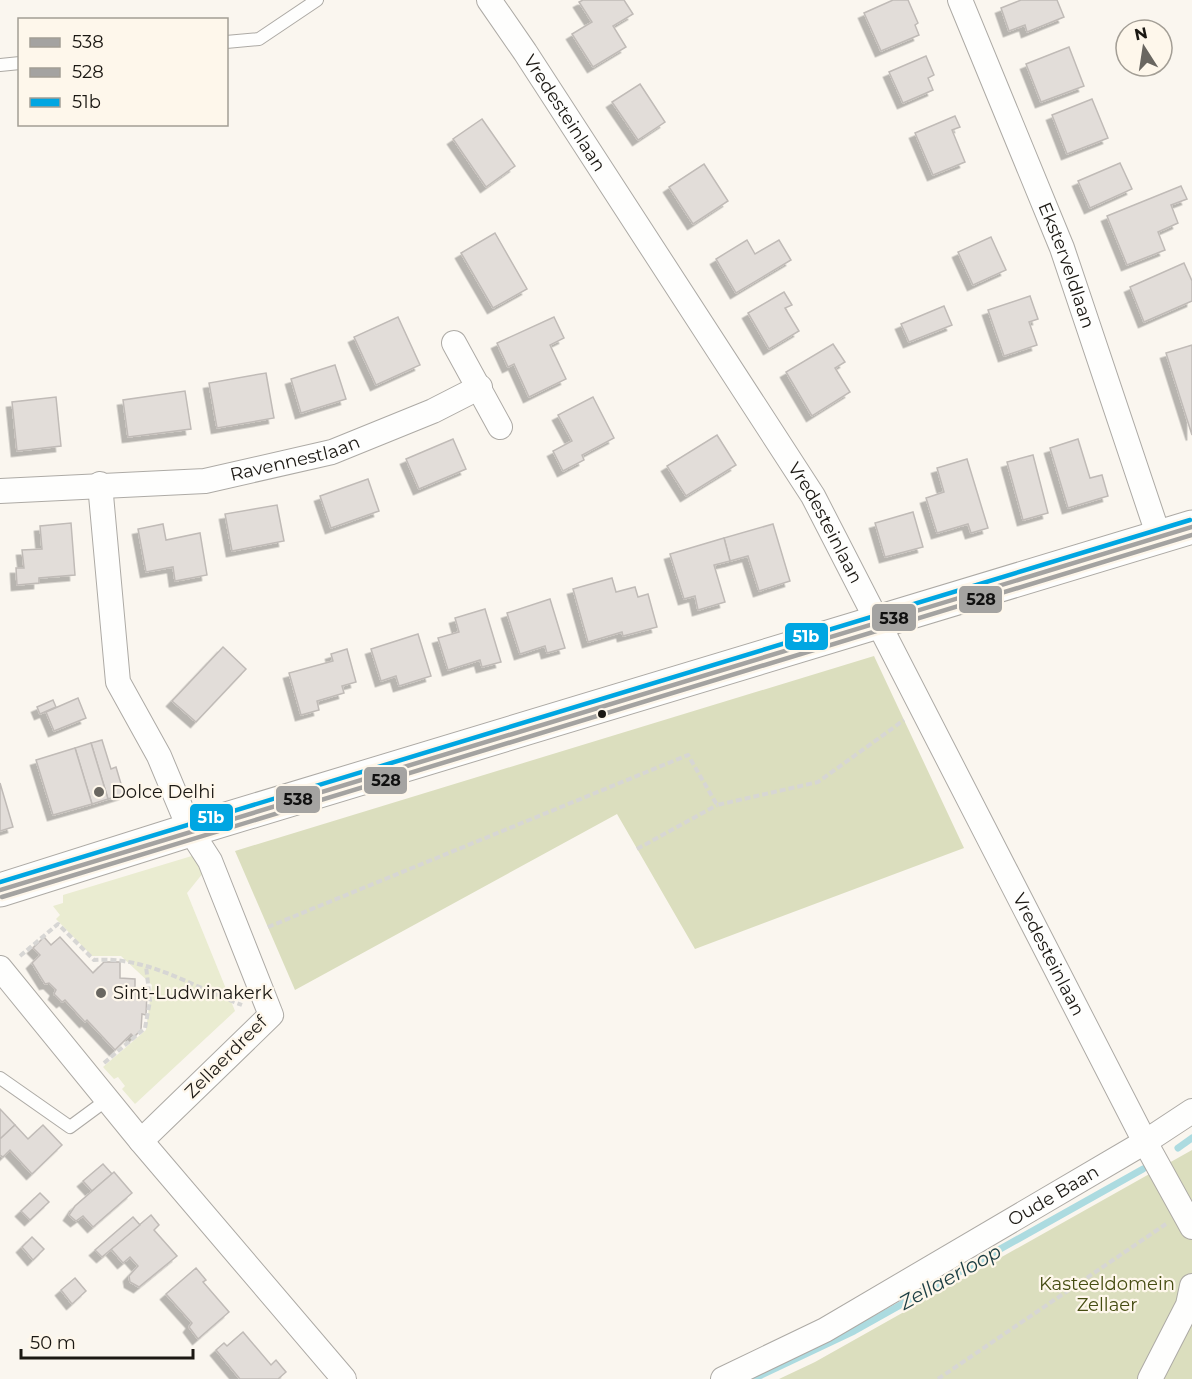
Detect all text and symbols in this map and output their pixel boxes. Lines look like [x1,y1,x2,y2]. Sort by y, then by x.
legend [18,18,228,126]
north arrow [1114,18,1174,78]
text: N [1133,23,1149,44]
text: 538 [72,31,104,53]
street label: Vredesteinlaan [519,50,611,176]
text: 528 [72,61,104,83]
text: 51b [72,91,101,113]
street label: Eksterveldlaan [1033,199,1099,331]
street label: Ravennestlaan [228,431,363,486]
street label: Vredesteinlaan [783,458,867,587]
line badge: 528 [958,585,1003,614]
text: 528 [966,590,996,609]
line badge: 538 [871,603,917,632]
text: 538 [879,609,909,628]
line badge: 51b [784,622,829,651]
text: 51b [793,627,819,646]
unlabelled marker [596,708,608,720]
line badge: 528 [363,766,408,795]
text: 528 [371,771,401,790]
place label: Dolce Delhi [111,781,215,803]
marker: Dolce Delhi [92,785,106,799]
line badge: 538 [275,785,321,814]
text: 538 [283,790,313,809]
line badge: 51b [189,803,234,832]
text: 51b [198,808,224,827]
street label: Vredesteinlaan [1008,890,1089,1020]
place label: Sint-Ludwinakerk [113,982,273,1004]
marker: Sint-Ludwinakerk [94,986,108,1000]
street label: Zellaerdreef [180,1011,272,1103]
street label: Oude Baan [1004,1161,1103,1231]
water label: Zellaerloop [894,1239,1005,1315]
park label: Kasteeldomein Zellaer [1039,1273,1175,1316]
scale bar [21,1322,194,1360]
text: 50 m [30,1332,76,1354]

